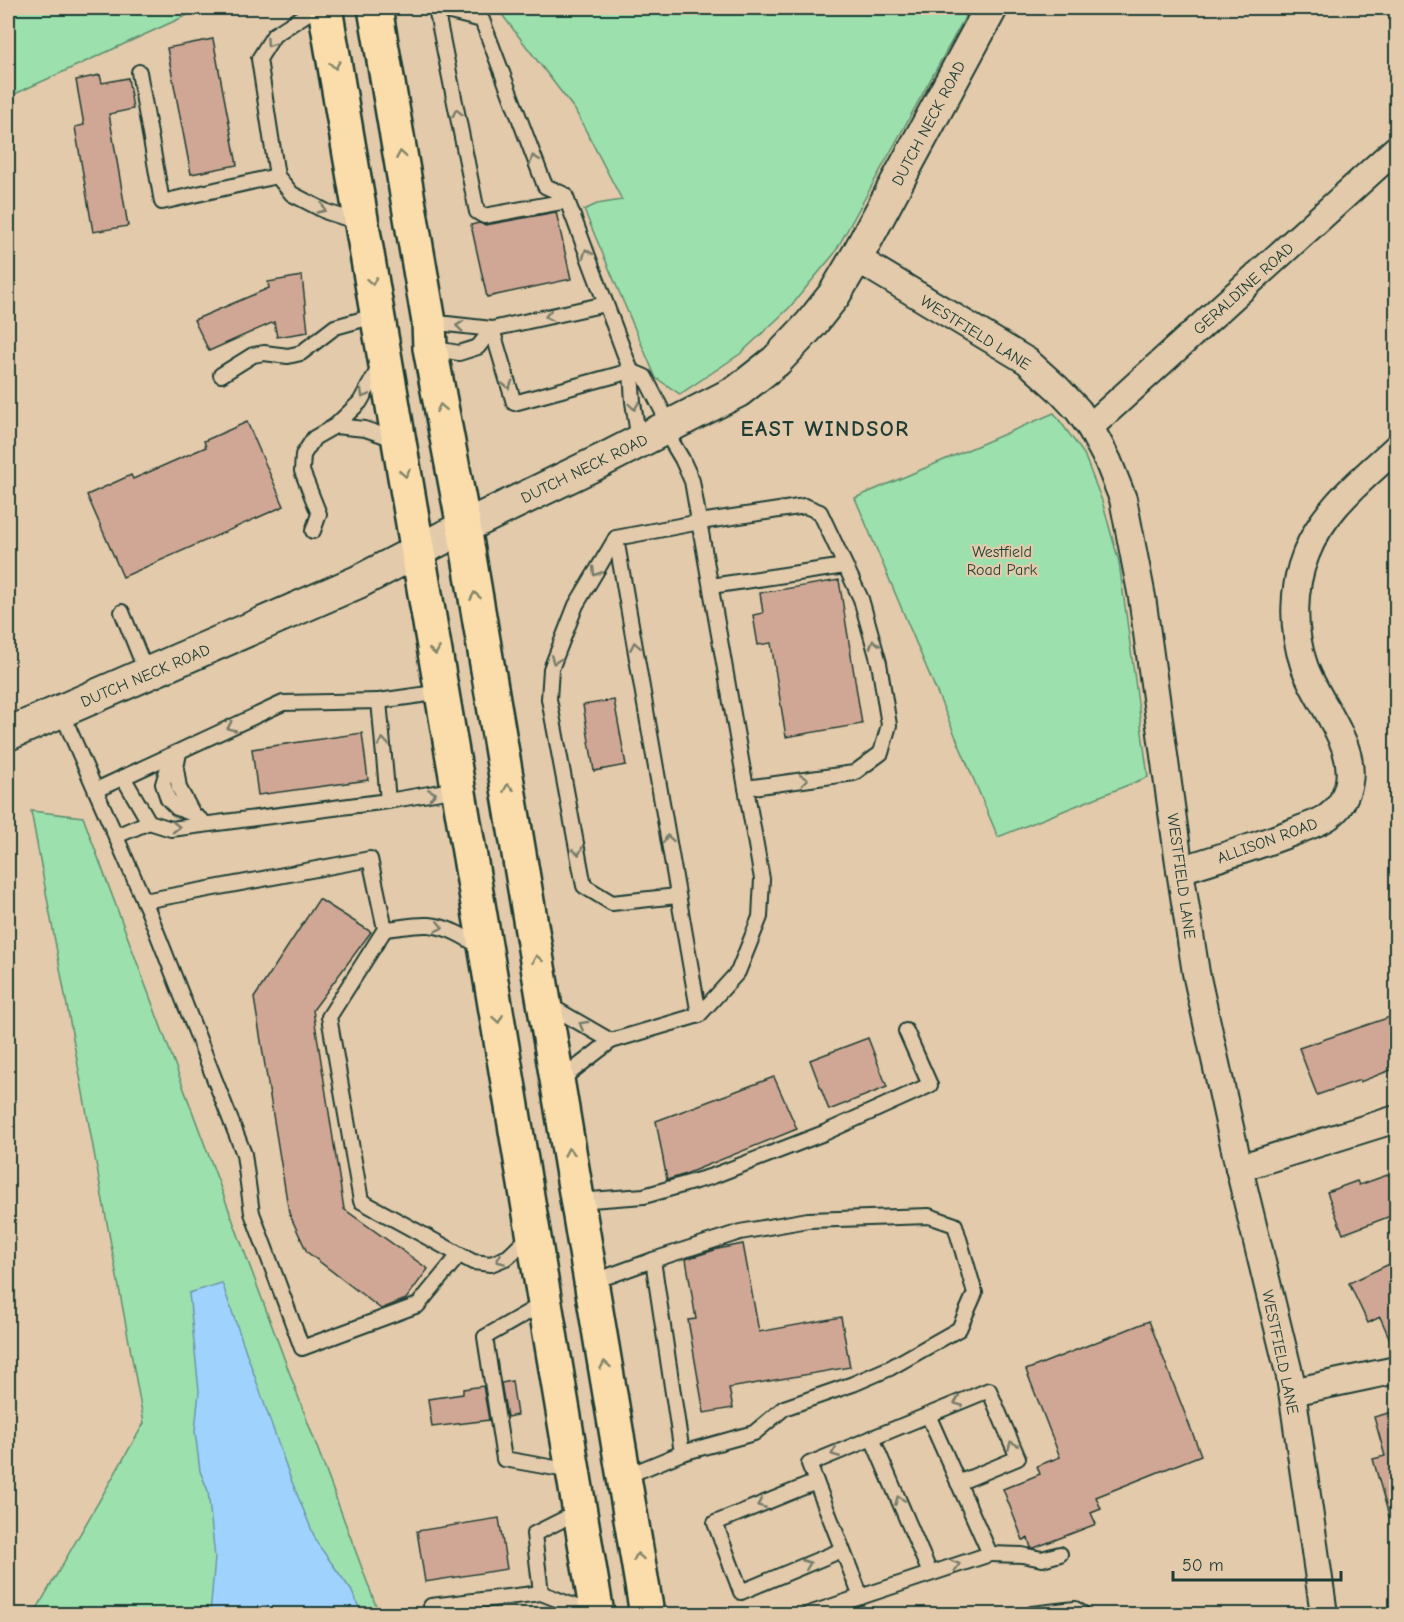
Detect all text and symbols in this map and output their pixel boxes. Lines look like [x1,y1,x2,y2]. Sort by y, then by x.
one-way arrow [266,36,277,47]
street label: DUTCH NECK ROAD [888,58,969,189]
one-way arrow [329,61,341,70]
one-way arrow [451,109,464,119]
one-way arrow [395,151,407,160]
one-way arrow [529,154,541,165]
one-way arrow [315,201,326,213]
street label: GERALDINE ROAD [1190,239,1297,338]
one-way arrow [581,248,594,258]
one-way arrow [365,275,378,285]
street label: WESTFIELD LANE [917,292,1034,374]
one-way arrow [544,309,554,322]
one-way arrow [456,320,465,332]
one-way arrow [501,380,514,390]
one-way arrow [360,388,371,398]
one-way arrow [627,402,639,411]
one-way arrow [435,403,448,413]
district label: EAST WINDSOR [740,416,910,442]
street label: DUTCH NECK ROAD [518,430,651,507]
one-way arrow [398,468,411,478]
park label: Westfield Road Park [967,543,1038,579]
one-way arrow [592,566,604,576]
one-way arrow [470,591,482,600]
one-way arrow [868,640,881,650]
street label: DUTCH NECK ROAD [78,641,213,711]
one-way arrow [629,642,642,652]
one-way arrow [428,646,441,656]
one-way arrow [550,653,562,664]
one-way arrow [226,720,237,732]
one-way arrow [377,738,390,747]
one-way arrow [800,775,809,787]
one-way arrow [502,783,515,793]
one-way arrow [427,788,436,800]
street label: WESTFIELD LANE [1163,812,1199,940]
street label: ALLISON ROAD [1215,814,1320,867]
one-way arrow [172,821,181,833]
one-way arrow [662,834,674,843]
one-way arrow [571,846,584,856]
one-way arrow [433,920,443,933]
one-way arrow [531,955,544,965]
one-way arrow [491,1014,504,1024]
one-way arrow [579,1021,589,1032]
one-way arrow [563,1147,576,1157]
one-way arrow [495,1253,506,1265]
street label: WESTFIELD LANE [1258,1288,1302,1416]
one-way arrow [600,1360,612,1369]
one-way arrow [954,1395,965,1407]
one-way arrow [1007,1440,1019,1451]
one-way arrow [830,1446,841,1458]
one-way arrow [894,1495,906,1506]
one-way arrow [757,1497,768,1509]
scale bar [1173,1544,1341,1582]
one-way arrow [632,1552,644,1561]
text: 50 m [1182,1555,1224,1576]
one-way arrow [801,1559,812,1571]
one-way arrow [950,1560,961,1572]

